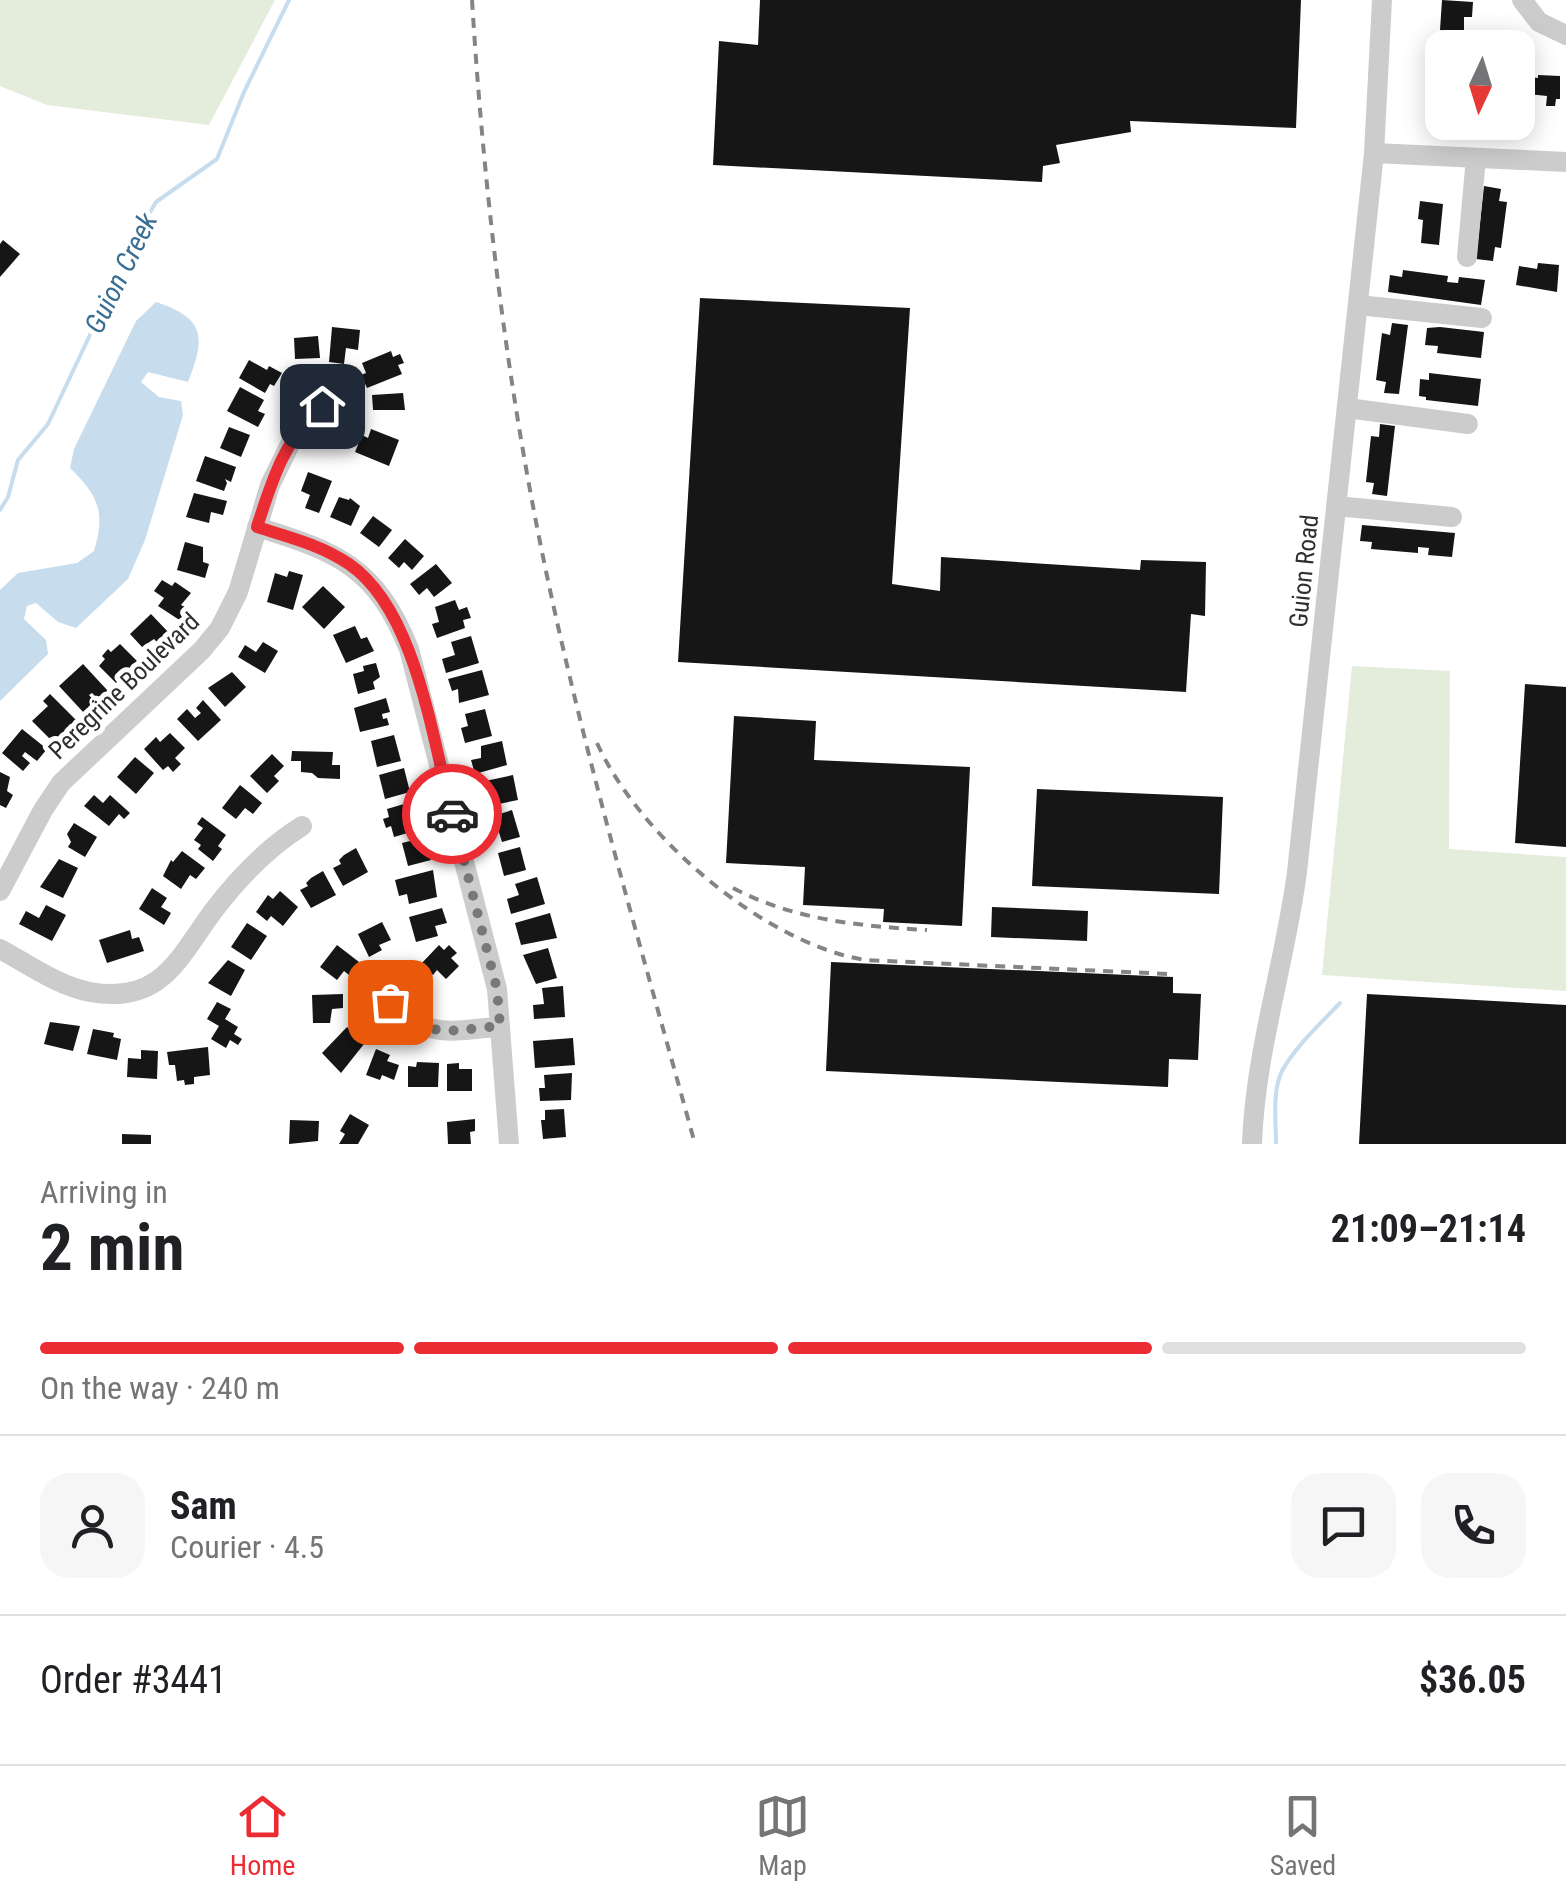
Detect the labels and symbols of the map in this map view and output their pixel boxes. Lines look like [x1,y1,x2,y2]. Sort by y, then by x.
north arrow [1425,30,1535,140]
water label: Guion Creek [78,207,165,339]
pin [280,364,365,449]
street label: Guion Road [1284,513,1324,629]
street label: Peregrine Boulevard [43,607,205,765]
courier [402,764,502,864]
pin [348,960,433,1045]

